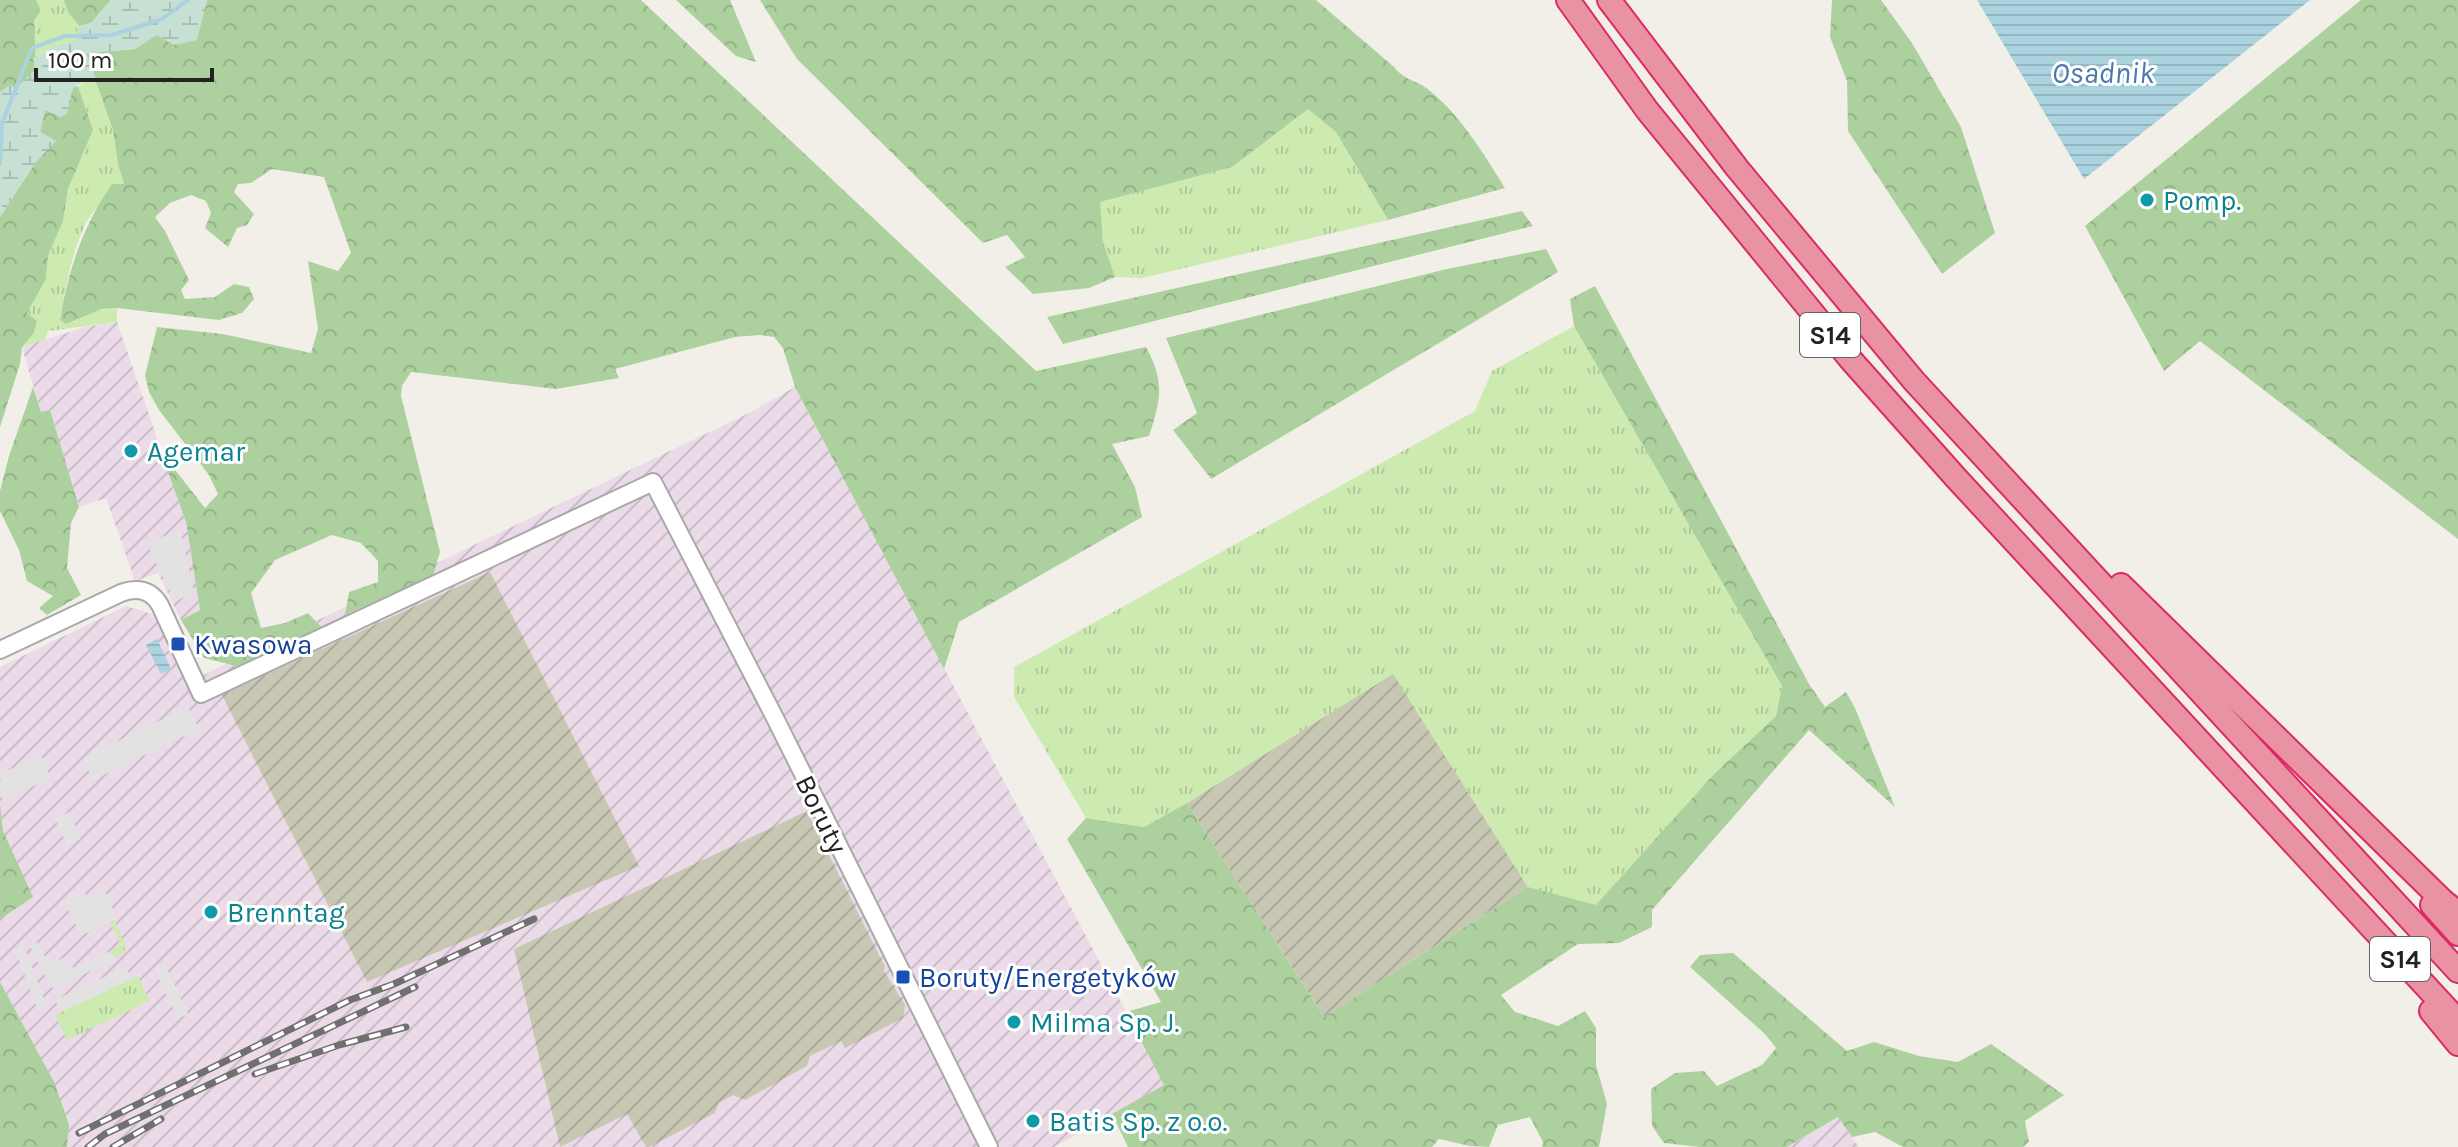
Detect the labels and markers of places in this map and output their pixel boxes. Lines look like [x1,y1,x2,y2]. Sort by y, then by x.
place label: Pomp. [2163,184,2241,217]
marker: Pomp. [2138,191,2156,209]
place label: Agemar [147,435,246,468]
marker: Agemar [122,442,140,460]
place label: Kwasowa [194,628,312,661]
marker: Kwasowa [169,635,187,653]
place label: Brenntag [227,896,345,929]
marker: Brenntag [202,903,220,921]
place label: Boruty/Energetyków [919,961,1176,994]
marker: Boruty/Energetyków [894,968,912,986]
place label: Milma Sp. J. [1030,1006,1179,1039]
marker: Milma Sp. J. [1005,1013,1023,1031]
place label: Batis Sp. z o.o. [1049,1105,1228,1138]
marker: Batis Sp. z o.o. [1024,1112,1042,1130]

